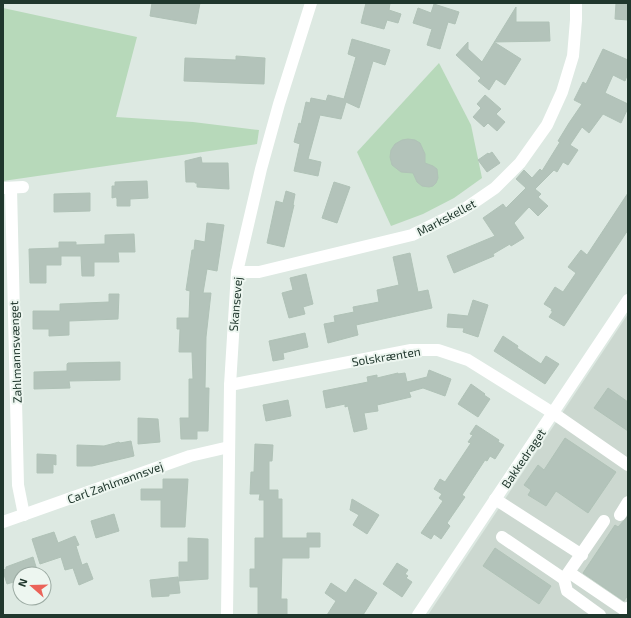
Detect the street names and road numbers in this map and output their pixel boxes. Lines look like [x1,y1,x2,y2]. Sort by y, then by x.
street label: Markskellet [414,195,478,238]
street label: Skansevej [226,276,245,332]
street label: Zahlmannsvænget [6,300,24,403]
street label: Solskrænten [351,344,421,368]
street label: Bakkedraget [498,425,548,490]
street label: Carl Zahlmannsvej [65,458,165,507]

